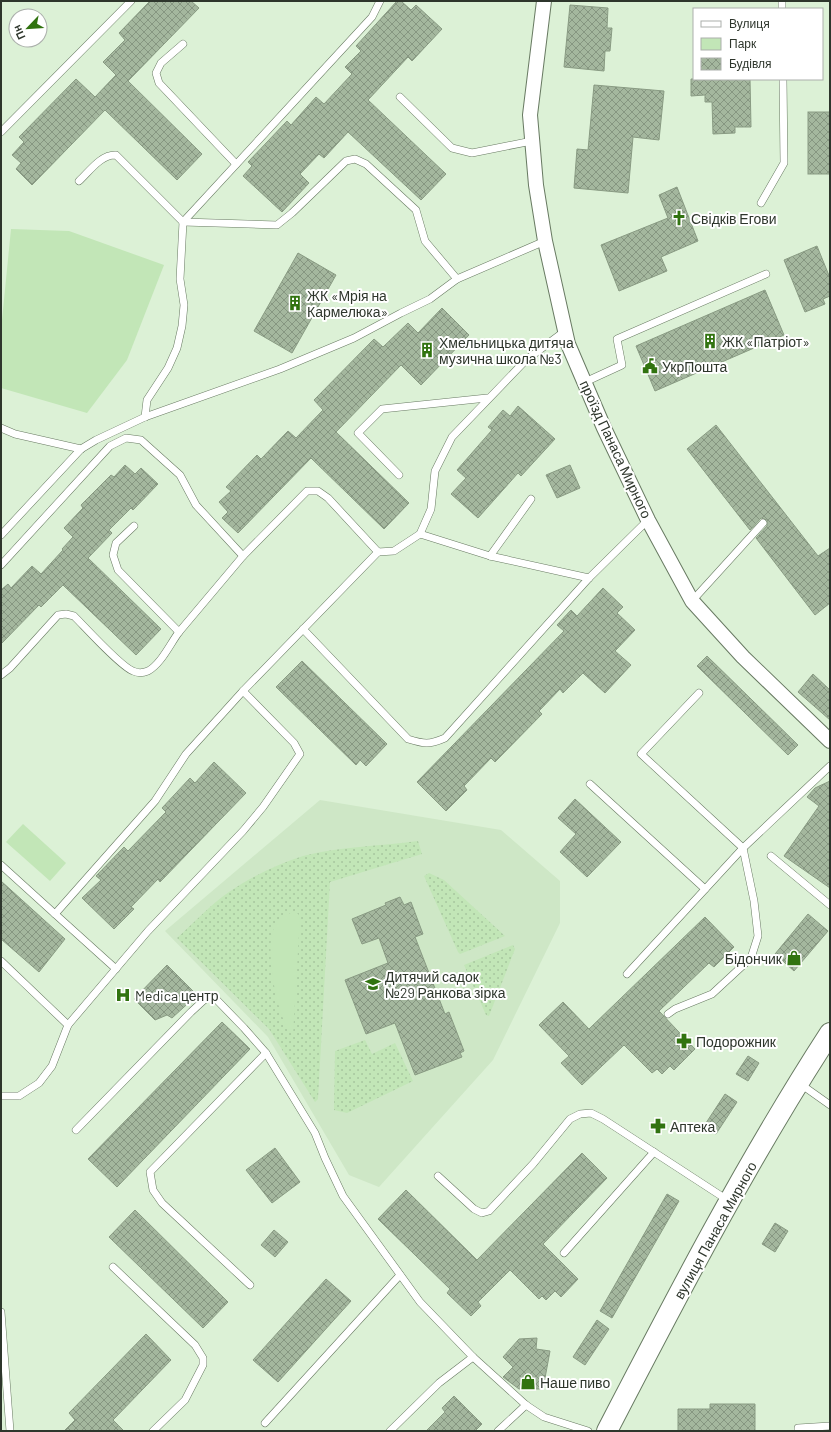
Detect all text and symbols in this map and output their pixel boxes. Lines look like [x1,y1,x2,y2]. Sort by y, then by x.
north arrow [8,8,48,48]
legend [693,8,823,80]
text: Вулиця [729,16,770,31]
text: Пн [10,23,27,42]
text: Парк [729,36,757,51]
text: Будівля [729,56,771,71]
church icon: Свідків Егови [670,209,688,227]
place label: Свідків Егови [691,210,776,227]
place label: ЖК «Мрія на Кармелюка» [307,287,388,320]
building icon: ЖК «Мрія на Кармелюка» [286,294,304,312]
building icon: ЖК «Патріот» [701,332,719,350]
place label: ЖК «Патріот» [722,333,810,350]
place label: Хмельницька дитяча музична школа №3 [439,334,574,367]
building icon: Хмельницька дитяча музична школа №3 [418,341,436,359]
public building icon: УкрПошта [641,357,659,375]
place label: УкрПошта [662,358,728,375]
street label: проїзд Панаса Мирного [577,377,656,521]
shop icon: Бідончик [785,949,803,967]
place label: Бідончик [725,950,783,967]
place label: Дитячий садок №29 Ранкова зірка [385,968,506,1001]
school or university icon: Дитячий садок №29 Ранкова зірка [364,975,382,993]
hospital icon: Medica центр [114,986,132,1004]
place label: Medica центр [135,987,219,1004]
pharmacy icon: Подорожник [675,1032,693,1050]
place label: Подорожник [696,1033,777,1050]
pharmacy icon: Аптека [649,1117,667,1135]
place label: Аптека [670,1118,715,1135]
street label: вулиця Панаса Мирного [670,1158,760,1302]
shop icon: Наше пиво [519,1373,537,1391]
place label: Наше пиво [540,1374,610,1391]

